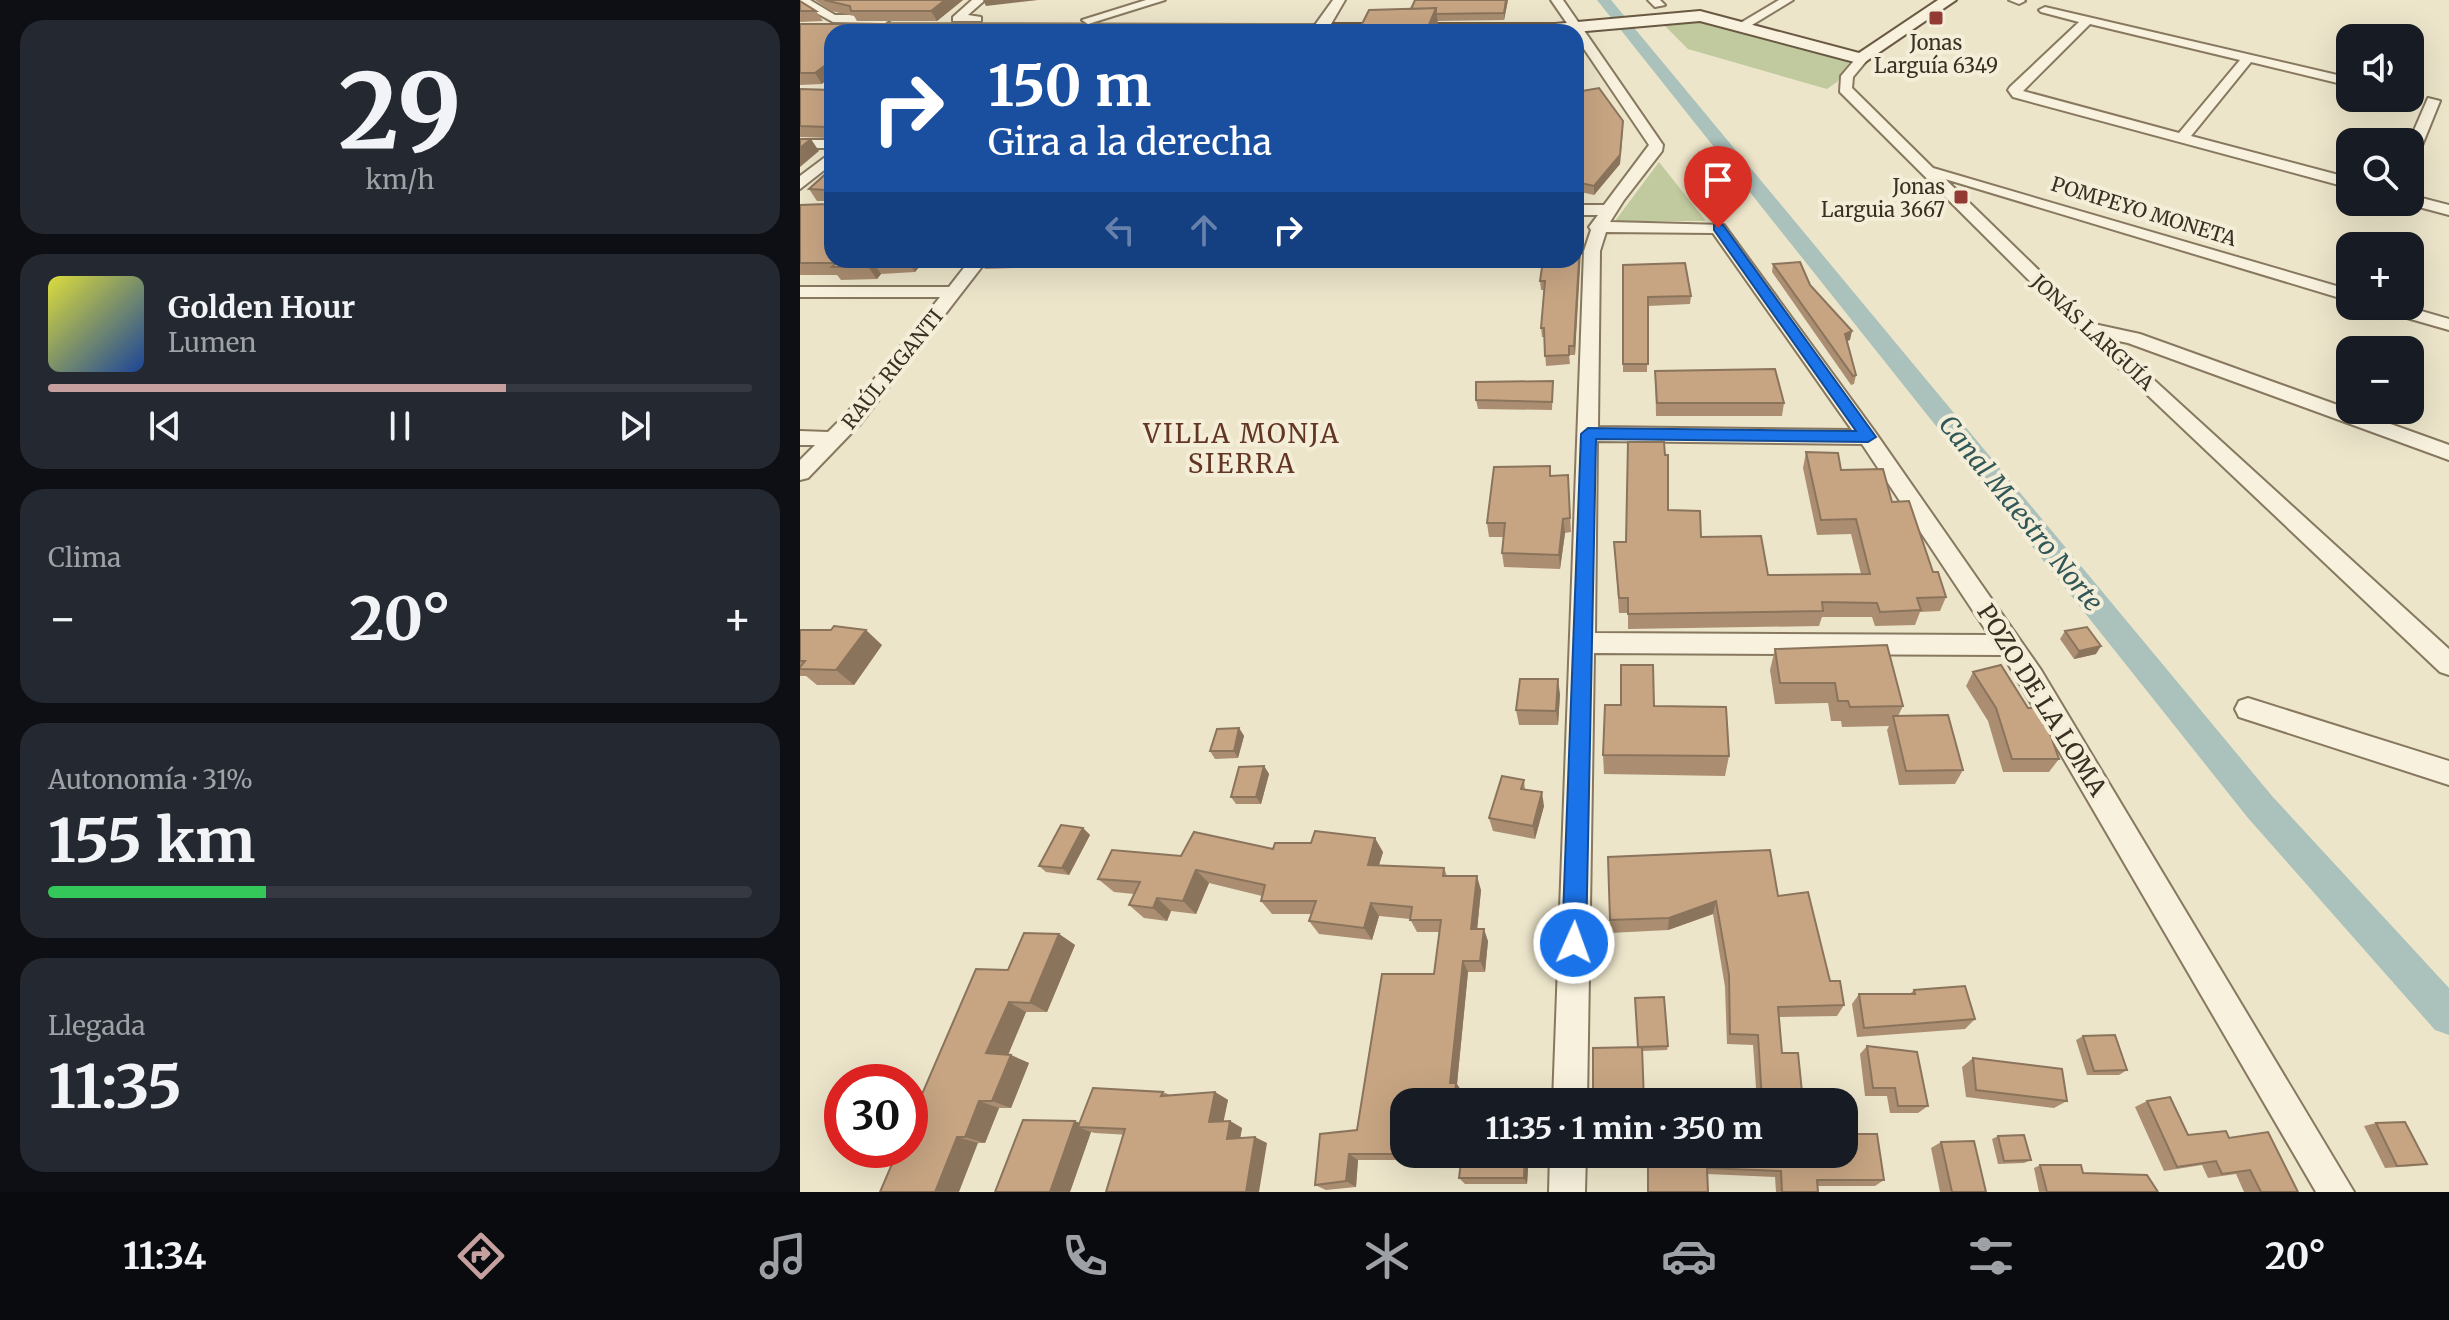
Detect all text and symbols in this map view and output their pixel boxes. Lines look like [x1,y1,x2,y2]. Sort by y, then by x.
marker: Jonas Larguía 6349 [1927,9,1945,27]
map controls [2336,24,2424,424]
button: sound [2336,24,2424,112]
place label: Jonas Larguía 6349 [1874,30,1998,78]
text: 29 [338,46,462,176]
text: 150 m [988,51,1151,121]
icon: right [856,56,960,160]
text: Gira a la derecha [988,120,1272,165]
button: search [2336,128,2424,216]
pin [1684,146,1752,228]
icon: arrive [1696,158,1740,202]
text: km/h [366,163,434,196]
street label: POMPEYO MONETA [2048,171,2241,251]
place label: Jonas Larguia 3667 [1821,174,1945,222]
marker: Jonas Larguia 3667 [1952,188,1970,206]
icon: left [1098,208,1142,252]
icon: ahead [1182,208,1226,252]
icon: right [1266,208,1310,252]
button: + [2336,232,2424,320]
street label: JONÁS LARGUÍA [2026,267,2162,396]
text: Golden Hour [168,288,355,326]
street label: RAÚL RIGANTI [835,303,948,434]
text: Lumen [168,326,257,359]
button: − [2336,336,2424,424]
icon: previous [143,404,187,448]
icon: pause [378,404,422,448]
icon: next [613,404,657,448]
water label: Canal Maestro Norte [1932,408,2110,618]
district label: VILLA MONJA SIERRA [1142,417,1341,480]
text: Clima [48,541,121,574]
text: 20° [349,581,451,656]
text: − [48,591,77,646]
text: + [723,591,752,646]
street label: POZO DE LA LOMA [1970,598,2114,803]
text: Autonomía · 31% [48,763,253,796]
text: 155 km [48,803,255,878]
position arrow [1532,901,1616,985]
text: Llegada [48,1009,145,1042]
text: 11:35 [48,1049,182,1124]
speed limit sign: 30 [824,1064,928,1168]
text: 11:35 · 1 min · 350 m [1485,1109,1763,1147]
icon: directions [453,1228,509,1284]
icon: music [755,1228,811,1284]
icon: phone [1057,1228,1113,1284]
icon: climate [1359,1228,1415,1284]
icon: car [1661,1228,1717,1284]
icon: filters [1963,1228,2019,1284]
text: 11:34 [123,1234,206,1279]
text: 20° [2265,1234,2326,1279]

